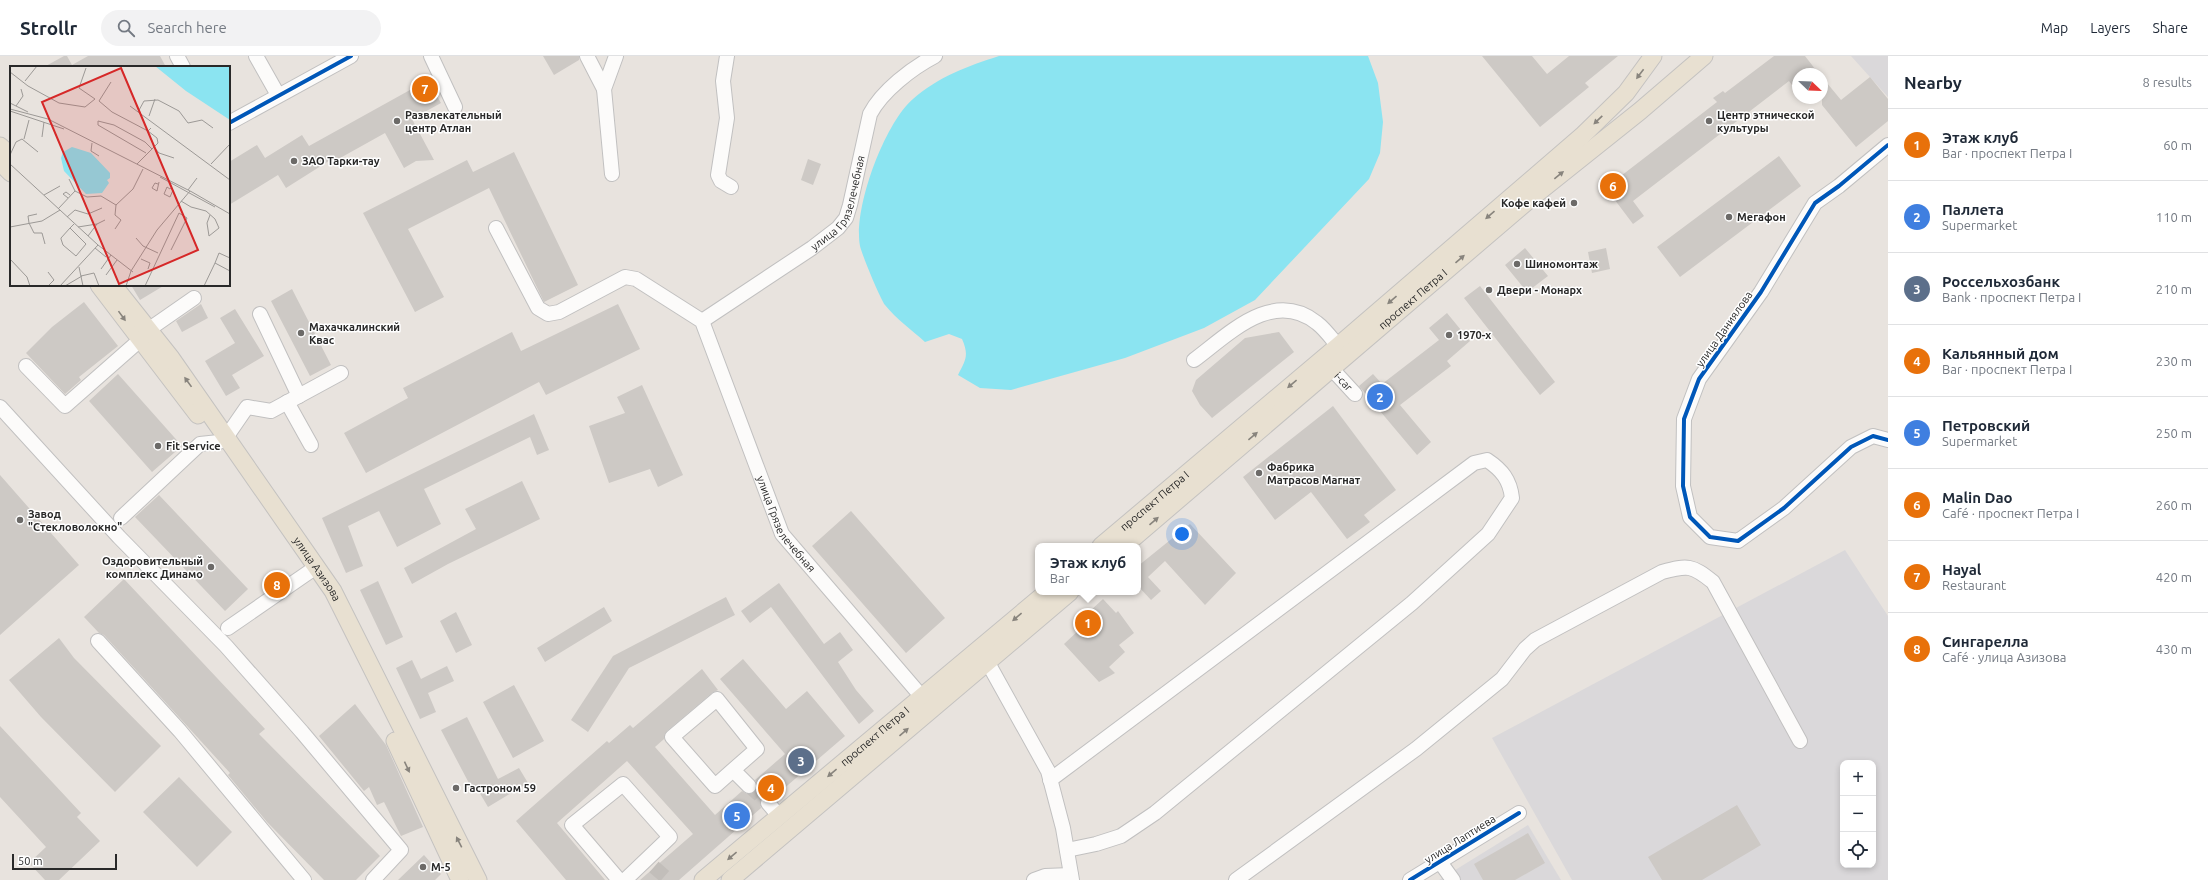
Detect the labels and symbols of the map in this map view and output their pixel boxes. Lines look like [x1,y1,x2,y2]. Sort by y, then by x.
inset map [10,66,230,286]
north arrow [1792,68,1828,104]
one-way arrow [1636,69,1644,80]
pin: 7 [412,74,438,104]
place label: Развлекательный центр Атлан [405,109,502,134]
place label: Центр этнической культуры [1717,109,1815,134]
one-way arrow [1593,115,1603,125]
marker: Развлекательный центр Атлан [392,116,402,126]
marker: Центр этнической культуры [1704,116,1714,126]
street label: улица Грязелечебная [808,154,867,253]
place label: ЗАО Тарки-тау [302,155,380,167]
marker: ЗАО Тарки-тау [289,156,299,166]
one-way arrow [1554,170,1565,179]
pin: 6 [1600,171,1626,201]
place label: Кофе кафей [1501,197,1566,209]
marker: Кофе кафей [1569,198,1579,208]
one-way arrow [1485,211,1495,220]
place label: Мегафон [1737,211,1786,223]
marker: Мегафон [1724,212,1734,222]
one-way arrow [1456,255,1465,264]
place label: Шиномонтаж [1525,258,1598,270]
marker: Шиномонтаж [1512,259,1522,269]
street label: проспект Петра I [1376,267,1449,332]
place label: Двери - Монарх [1497,284,1582,296]
marker: Двери - Монарх [1484,285,1494,295]
street label: улица Даниялова [1693,289,1755,369]
one-way arrow [1386,296,1397,305]
one-way arrow [118,311,126,322]
place label: Махачкалинский Квас [309,321,400,346]
marker: Махачкалинский Квас [296,328,306,338]
place label: 1970-х [1457,329,1491,341]
marker: 1970-х [1444,330,1454,340]
street label: i-car [1332,370,1356,394]
one-way arrow [184,376,192,387]
one-way arrow [1287,380,1298,389]
pin: 2 [1367,382,1393,412]
one-way arrow [1247,432,1258,441]
place label: Fit Service [166,440,220,452]
marker: Fit Service [153,441,163,451]
place label: Фабрика Матрасов Магнат [1267,461,1361,486]
marker: Фабрика Матрасов Магнат [1254,468,1264,478]
street label: проспект Петра I [1118,469,1191,533]
street label: улица Грязелечебная [755,474,818,574]
place label: Завод "Стекловолокно" [28,508,122,533]
marker: Завод "Стекловолокно" [15,515,25,525]
one-way arrow [1148,516,1159,525]
your location [1172,524,1192,544]
street label: улица Азизова [291,535,343,603]
place label: Оздоровительный комплекс Динамо [102,555,203,580]
marker: Оздоровительный комплекс Динамо [206,562,216,572]
pin: 8 [264,570,290,600]
pin: 1 [1075,608,1101,638]
one-way arrow [1012,613,1023,622]
street label: проспект Петра I [838,704,912,768]
one-way arrow [899,728,910,737]
pin: 3 [788,746,814,776]
one-way arrow [404,762,410,773]
one-way arrow [826,768,837,777]
pin: 4 [758,773,784,803]
place label: Гастроном 59 [464,782,536,794]
marker: Гастроном 59 [451,783,461,793]
pin: 5 [724,801,750,831]
street label: улица Лаптиева [1422,812,1498,866]
one-way arrow [456,837,462,848]
one-way arrow [727,851,737,860]
scale bar [12,852,117,871]
place label: М-5 [431,861,451,873]
marker: М-5 [418,862,428,872]

